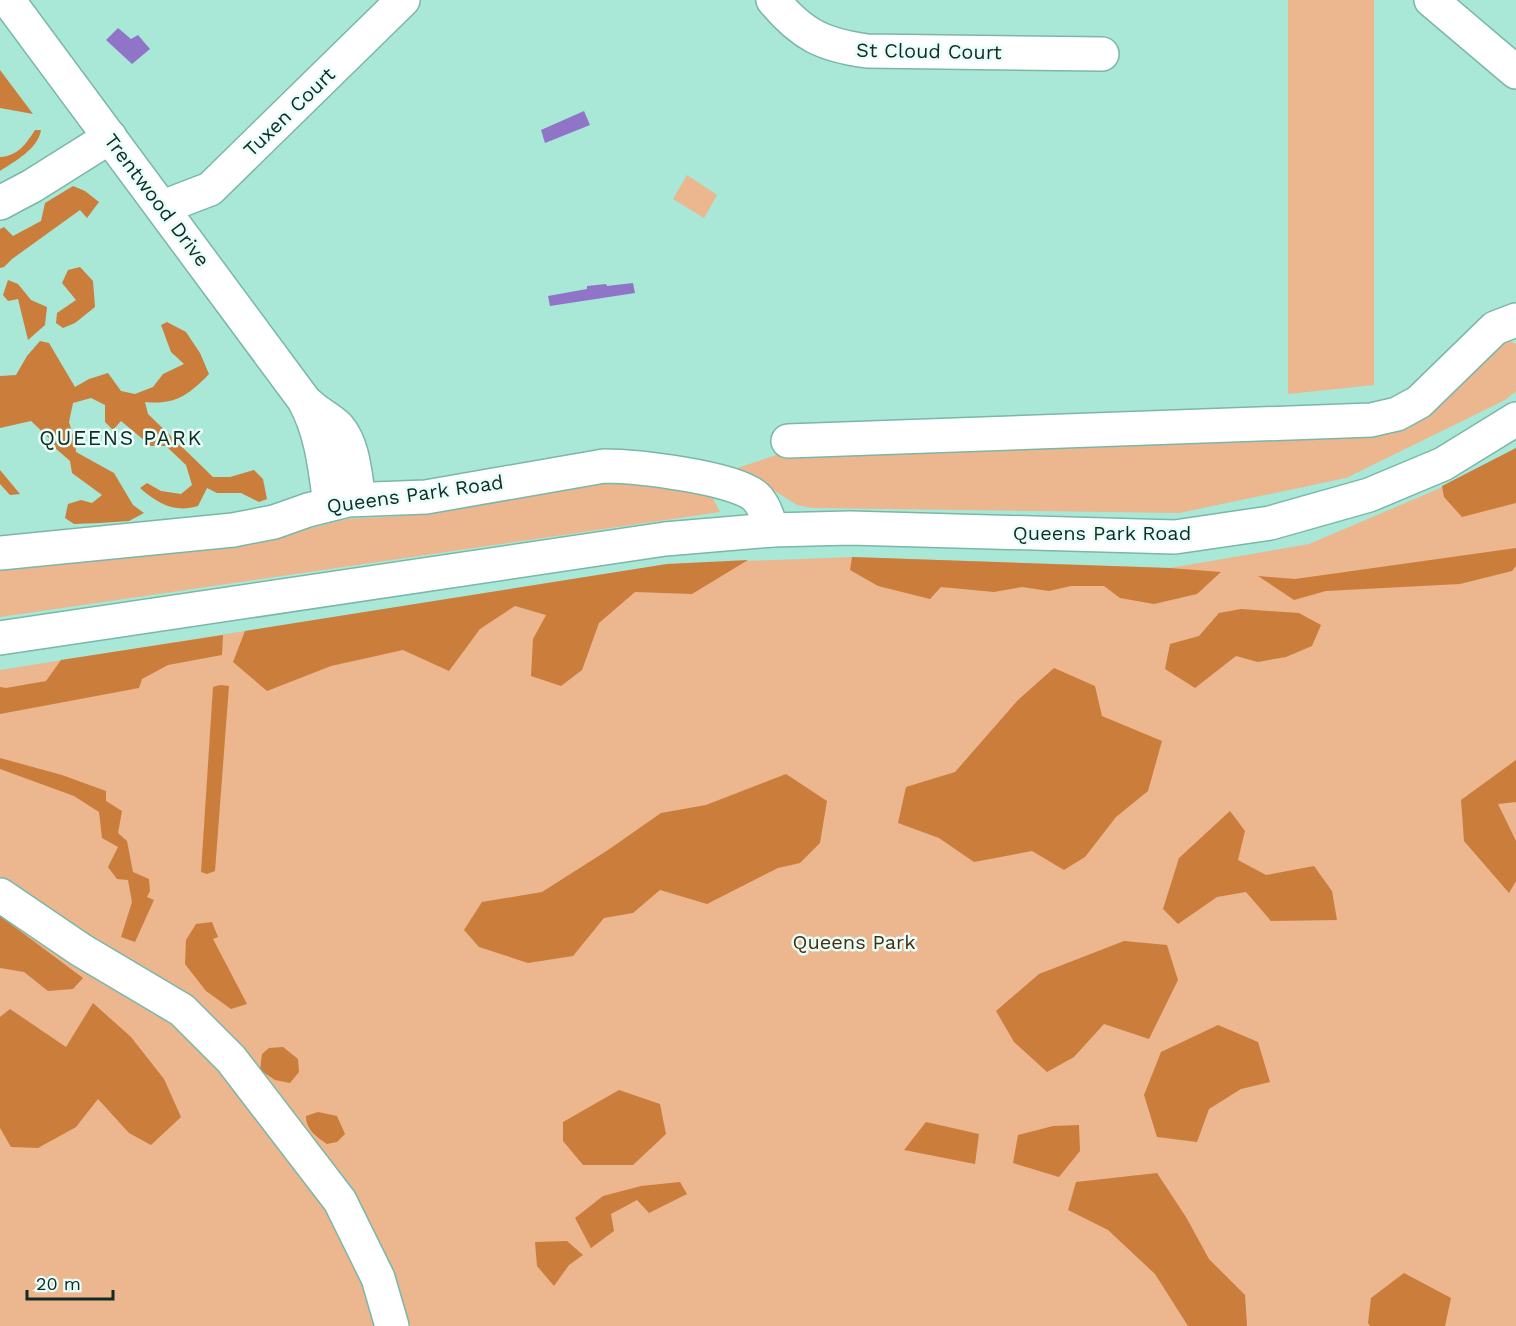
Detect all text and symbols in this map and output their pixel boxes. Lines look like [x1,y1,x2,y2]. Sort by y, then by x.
street label: St Cloud Court [856,38,1003,64]
street label: Tuxen Court [238,62,340,162]
street label: Trentwood Drive [99,129,215,271]
district label: QUEENS PARK [39,425,203,450]
street label: Queens Park Road [325,470,505,518]
street label: Queens Park Road [1013,521,1191,545]
park label: Queens Park [792,930,916,954]
scale bar [27,1263,112,1301]
text: 20 m [36,1273,81,1294]

